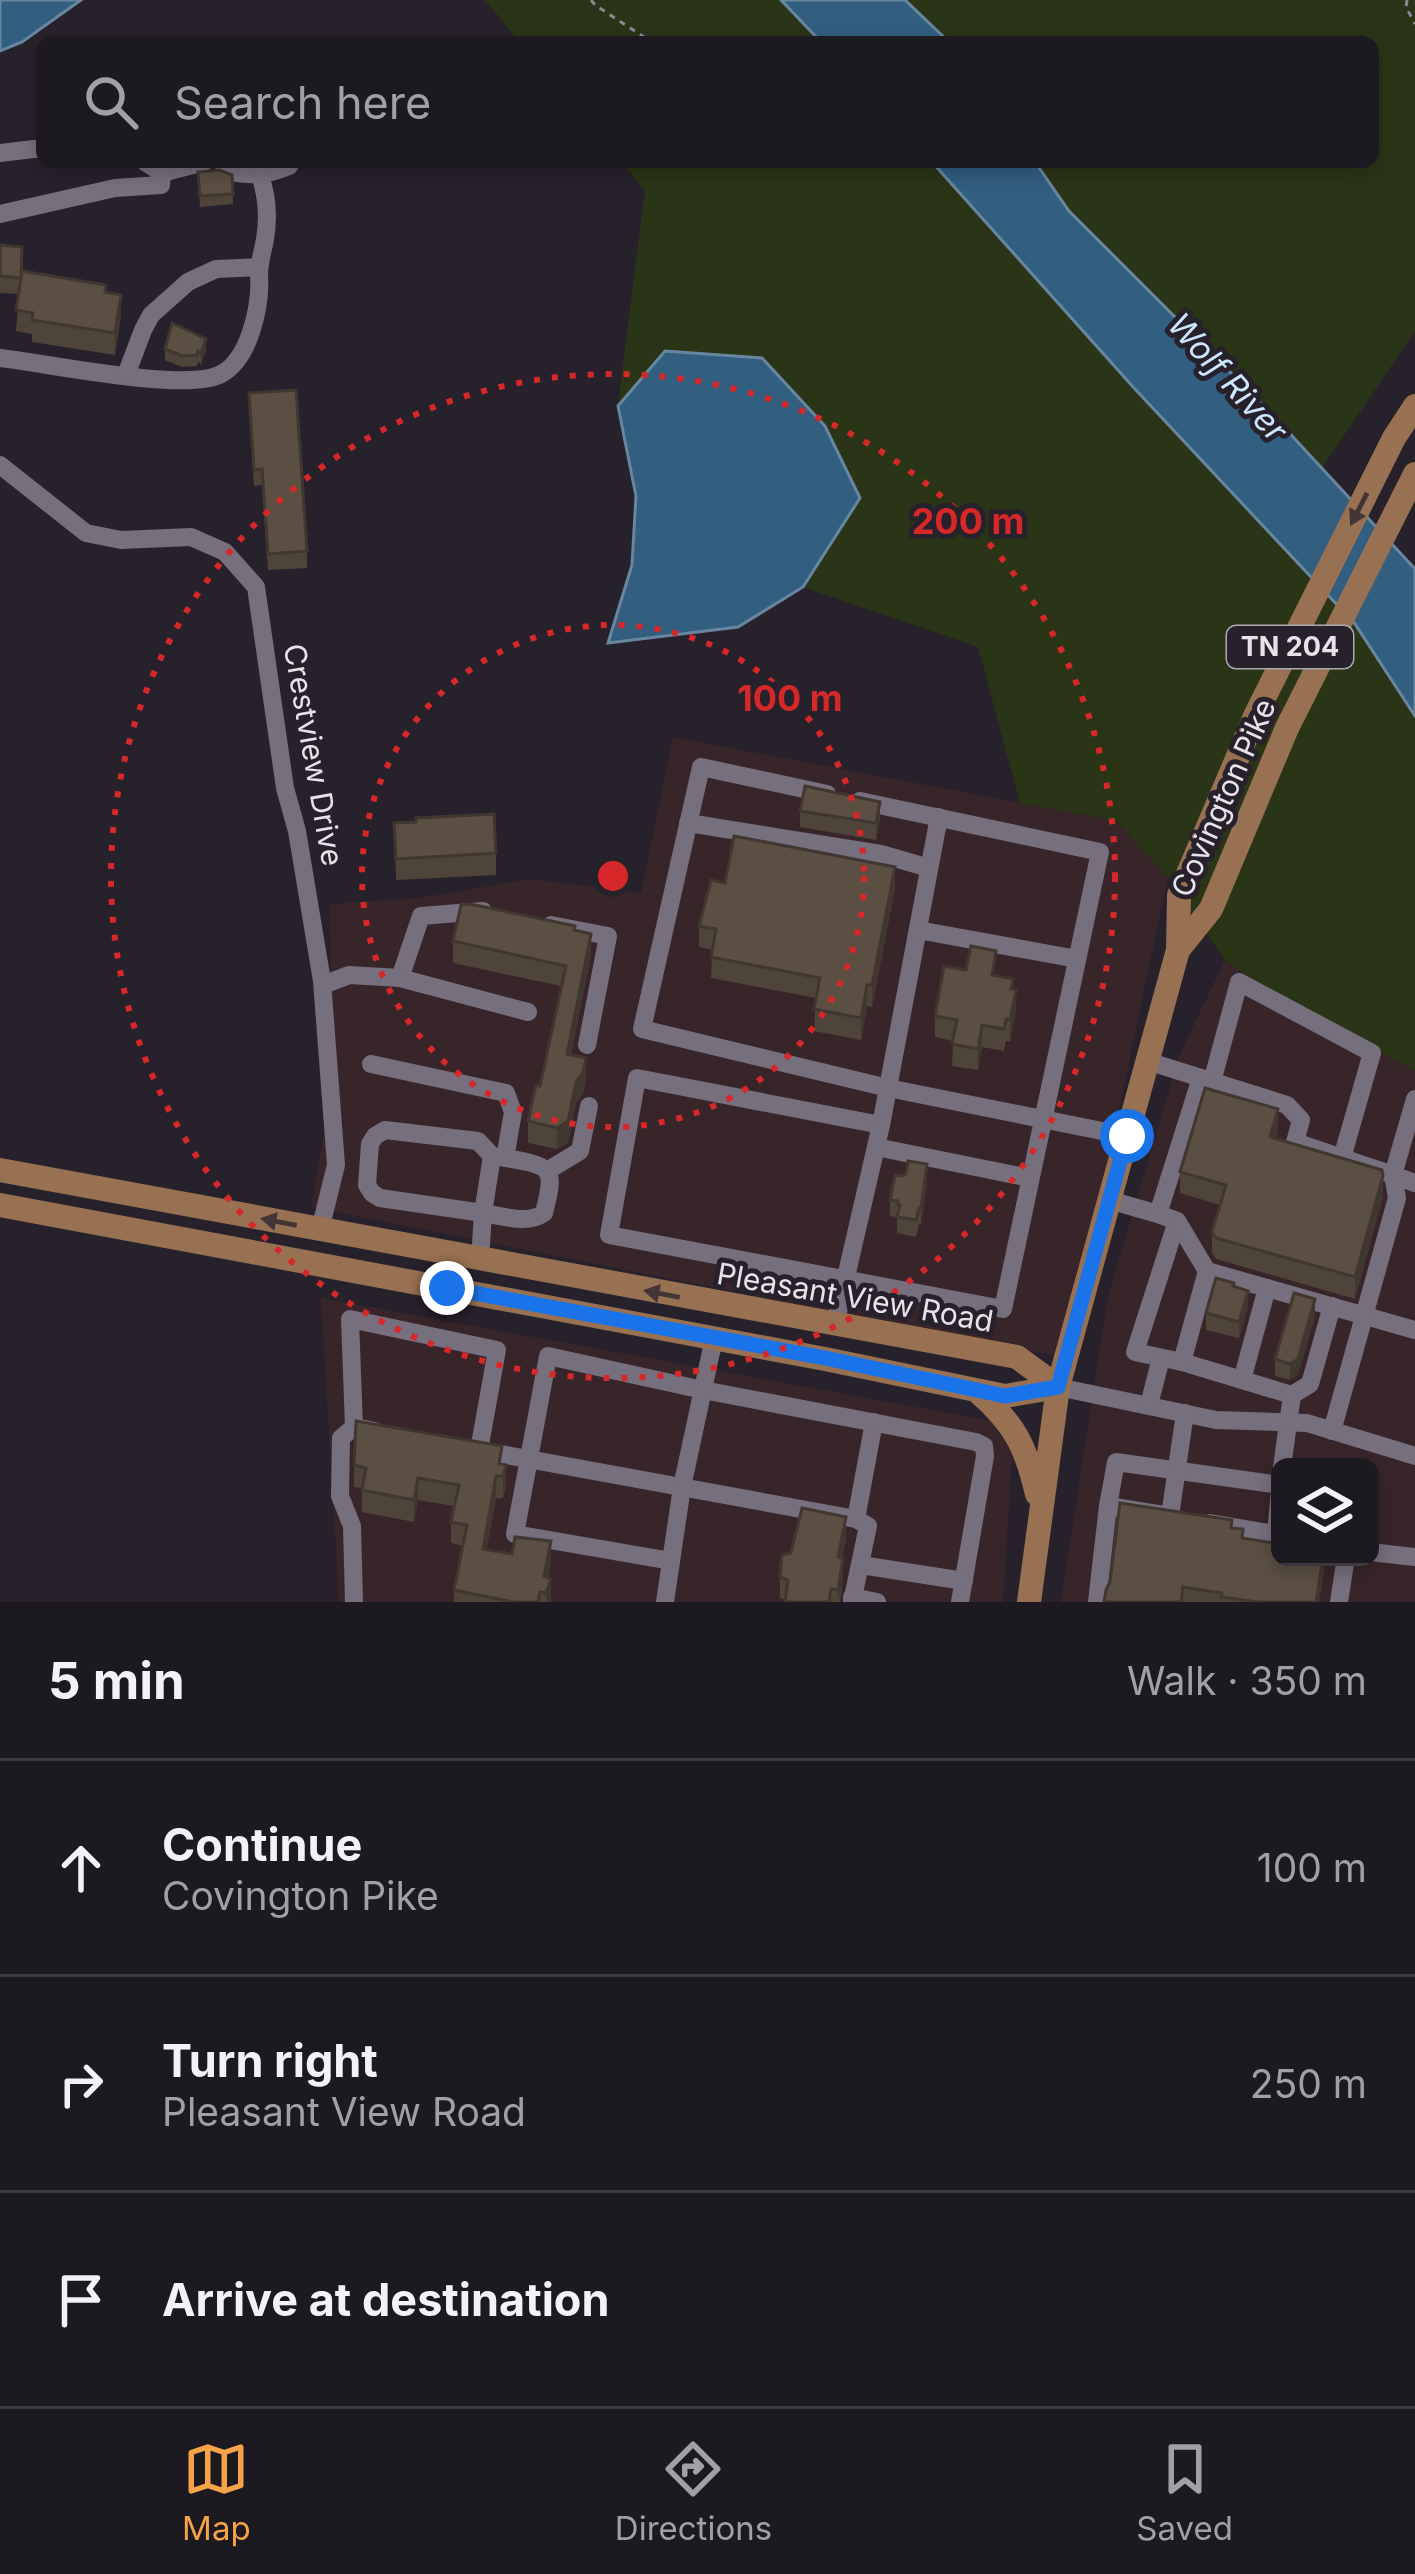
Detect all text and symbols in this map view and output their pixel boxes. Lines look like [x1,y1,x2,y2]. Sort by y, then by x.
search box [36,36,1379,168]
icon: search [78,69,144,135]
text: Search here [174,75,431,130]
water label: Wolf River [1160,305,1297,451]
one-way arrow [1349,491,1369,526]
text: 200 m [912,499,1024,543]
road number: TN 204 [1227,626,1353,668]
street label: Crestview Drive [277,641,351,869]
text: 100 m [737,676,843,720]
street label: Covington Pike [1163,693,1283,902]
centre of rings [592,855,634,897]
route start [1100,1109,1154,1163]
one-way arrow [259,1213,297,1231]
street label: Pleasant View Road [714,1255,996,1339]
route end [420,1261,474,1315]
one-way arrow [643,1284,680,1303]
map controls [1271,1458,1379,1566]
button: layers [1271,1458,1379,1566]
text: 5 min [48,1650,185,1711]
text: Walk · 350 m [1127,1657,1367,1704]
text: Continue [162,1817,362,1872]
icon: ahead [48,1835,114,1901]
text: 100 m [1257,1844,1367,1891]
text: Covington Pike [162,1872,439,1919]
text: Turn right [162,2033,378,2088]
icon: right [48,2051,114,2117]
text: 250 m [1250,2060,1367,2107]
text: Pleasant View Road [162,2088,526,2135]
icon: arrive [48,2267,114,2333]
text: Arrive at destination [162,2272,609,2327]
tab: Map [182,2436,251,2548]
tab: Directions [615,2436,772,2548]
tab: Saved [1136,2436,1233,2548]

